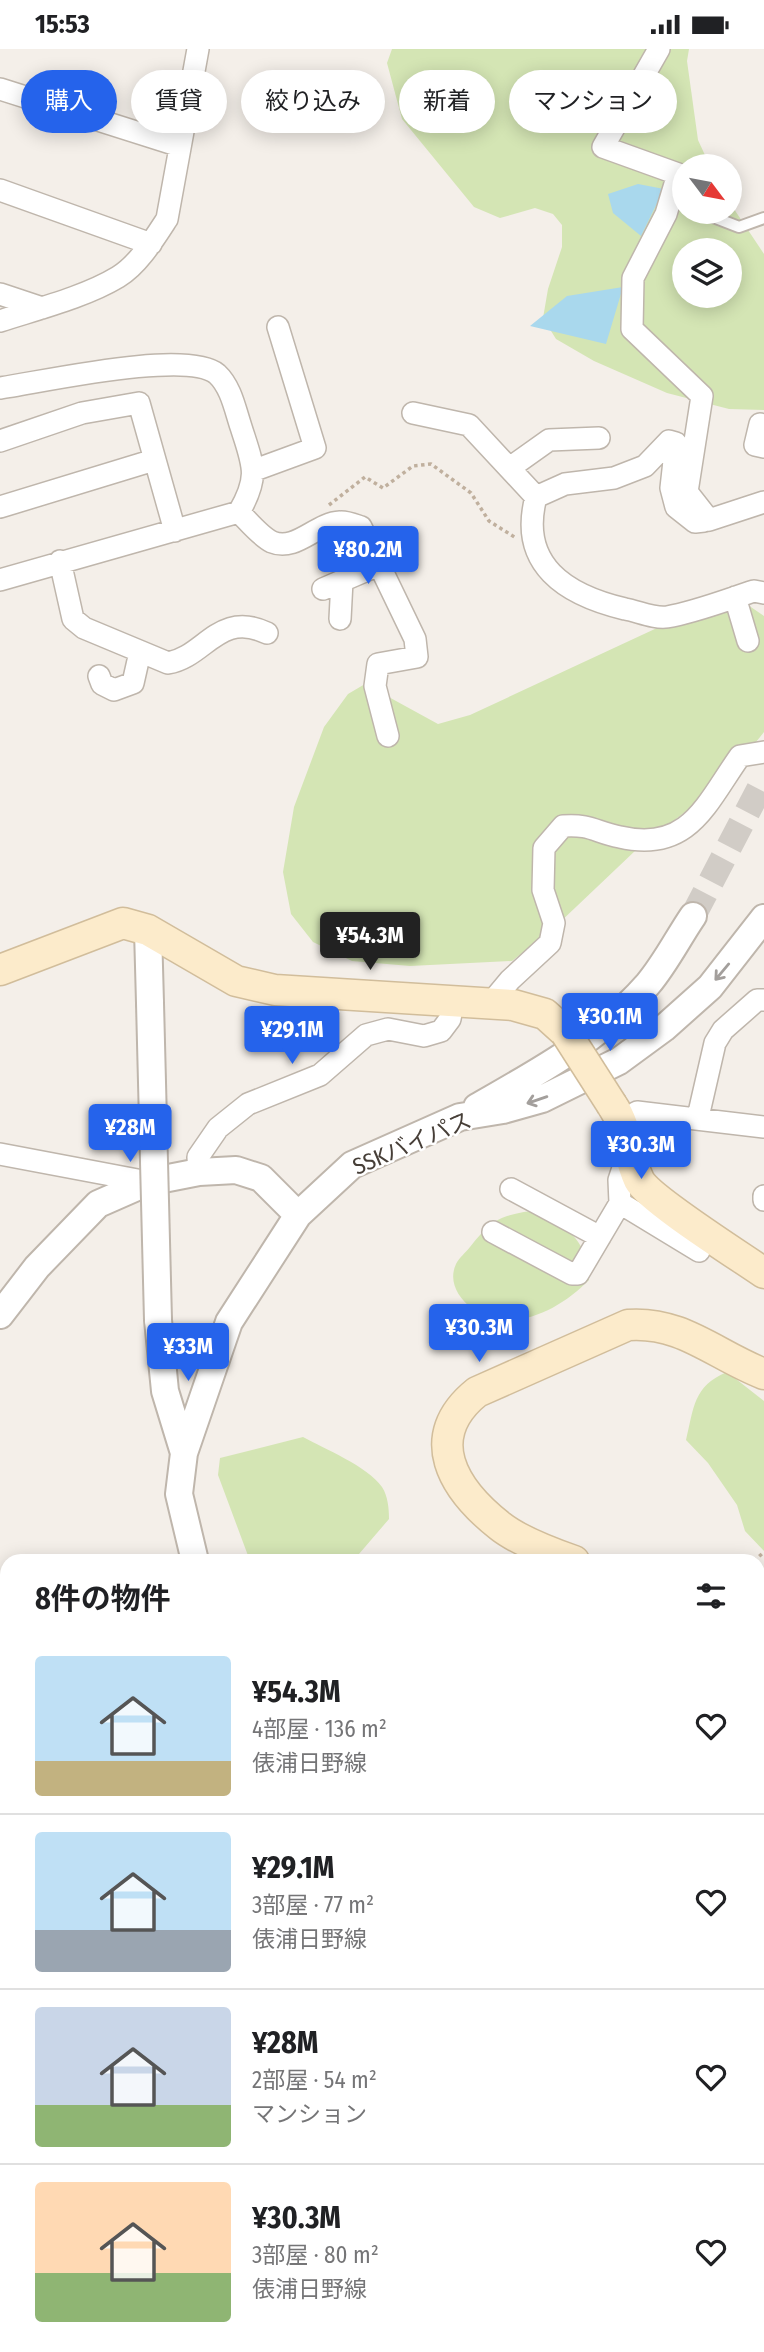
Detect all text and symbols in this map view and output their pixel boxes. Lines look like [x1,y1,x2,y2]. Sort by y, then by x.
text: 15:53 [35,9,90,40]
chip: 購入 [21,70,117,133]
chip: 賃貸 [131,70,227,133]
chip: 絞り込み [241,70,385,133]
chip: 新着 [399,70,495,133]
chip: マンション [509,70,677,133]
north arrow [672,154,742,224]
map controls [672,154,742,308]
button: layers [672,238,742,308]
pin: ¥80.2M [311,526,425,586]
text: ¥80.2M [334,535,402,563]
pin: ¥54.3M [313,913,427,972]
text: ¥54.3M [336,921,404,949]
one-way arrow [715,963,730,981]
pin: ¥30.1M [553,993,667,1053]
text: ¥30.1M [578,1002,642,1030]
pin: ¥29.1M [235,1007,349,1066]
text: ¥29.1M [260,1015,324,1043]
one-way arrow [526,1094,548,1107]
pin: ¥28M [89,1105,171,1164]
street label: SSKバイパス [348,1105,476,1181]
text: ¥28M [105,1113,155,1141]
pin: ¥30.3M [584,1121,698,1181]
text: ¥30.3M [607,1130,675,1158]
pin: ¥30.3M [422,1305,536,1364]
text: ¥30.3M [445,1313,513,1341]
pin: ¥33M [147,1323,229,1383]
text: ¥33M [163,1332,213,1360]
icon: filters [692,1577,730,1615]
text: 8件の物件 [35,1581,171,1617]
text: ¥54.3M [252,1674,341,1710]
icon: home [91,1684,175,1768]
icon: heart [692,1707,730,1745]
text: 4部屋 · 136 m² [252,1715,387,1743]
text: 俵浦日野線 [252,1749,367,1777]
text: ¥29.1M [252,1850,334,1886]
icon: home [91,1860,175,1944]
icon: heart [692,1883,730,1921]
text: 3部屋 · 77 m² [252,1891,374,1919]
text: 俵浦日野線 [252,1925,367,1953]
text: ¥28M [252,2025,318,2061]
icon: home [91,2035,175,2119]
icon: heart [692,2058,730,2096]
text: 2部屋 · 54 m² [252,2066,377,2094]
text: マンション [252,2100,367,2128]
text: ¥30.3M [252,2200,341,2236]
icon: home [91,2210,175,2294]
icon: heart [692,2233,730,2271]
text: 3部屋 · 80 m² [252,2241,379,2269]
text: 俵浦日野線 [252,2275,367,2303]

